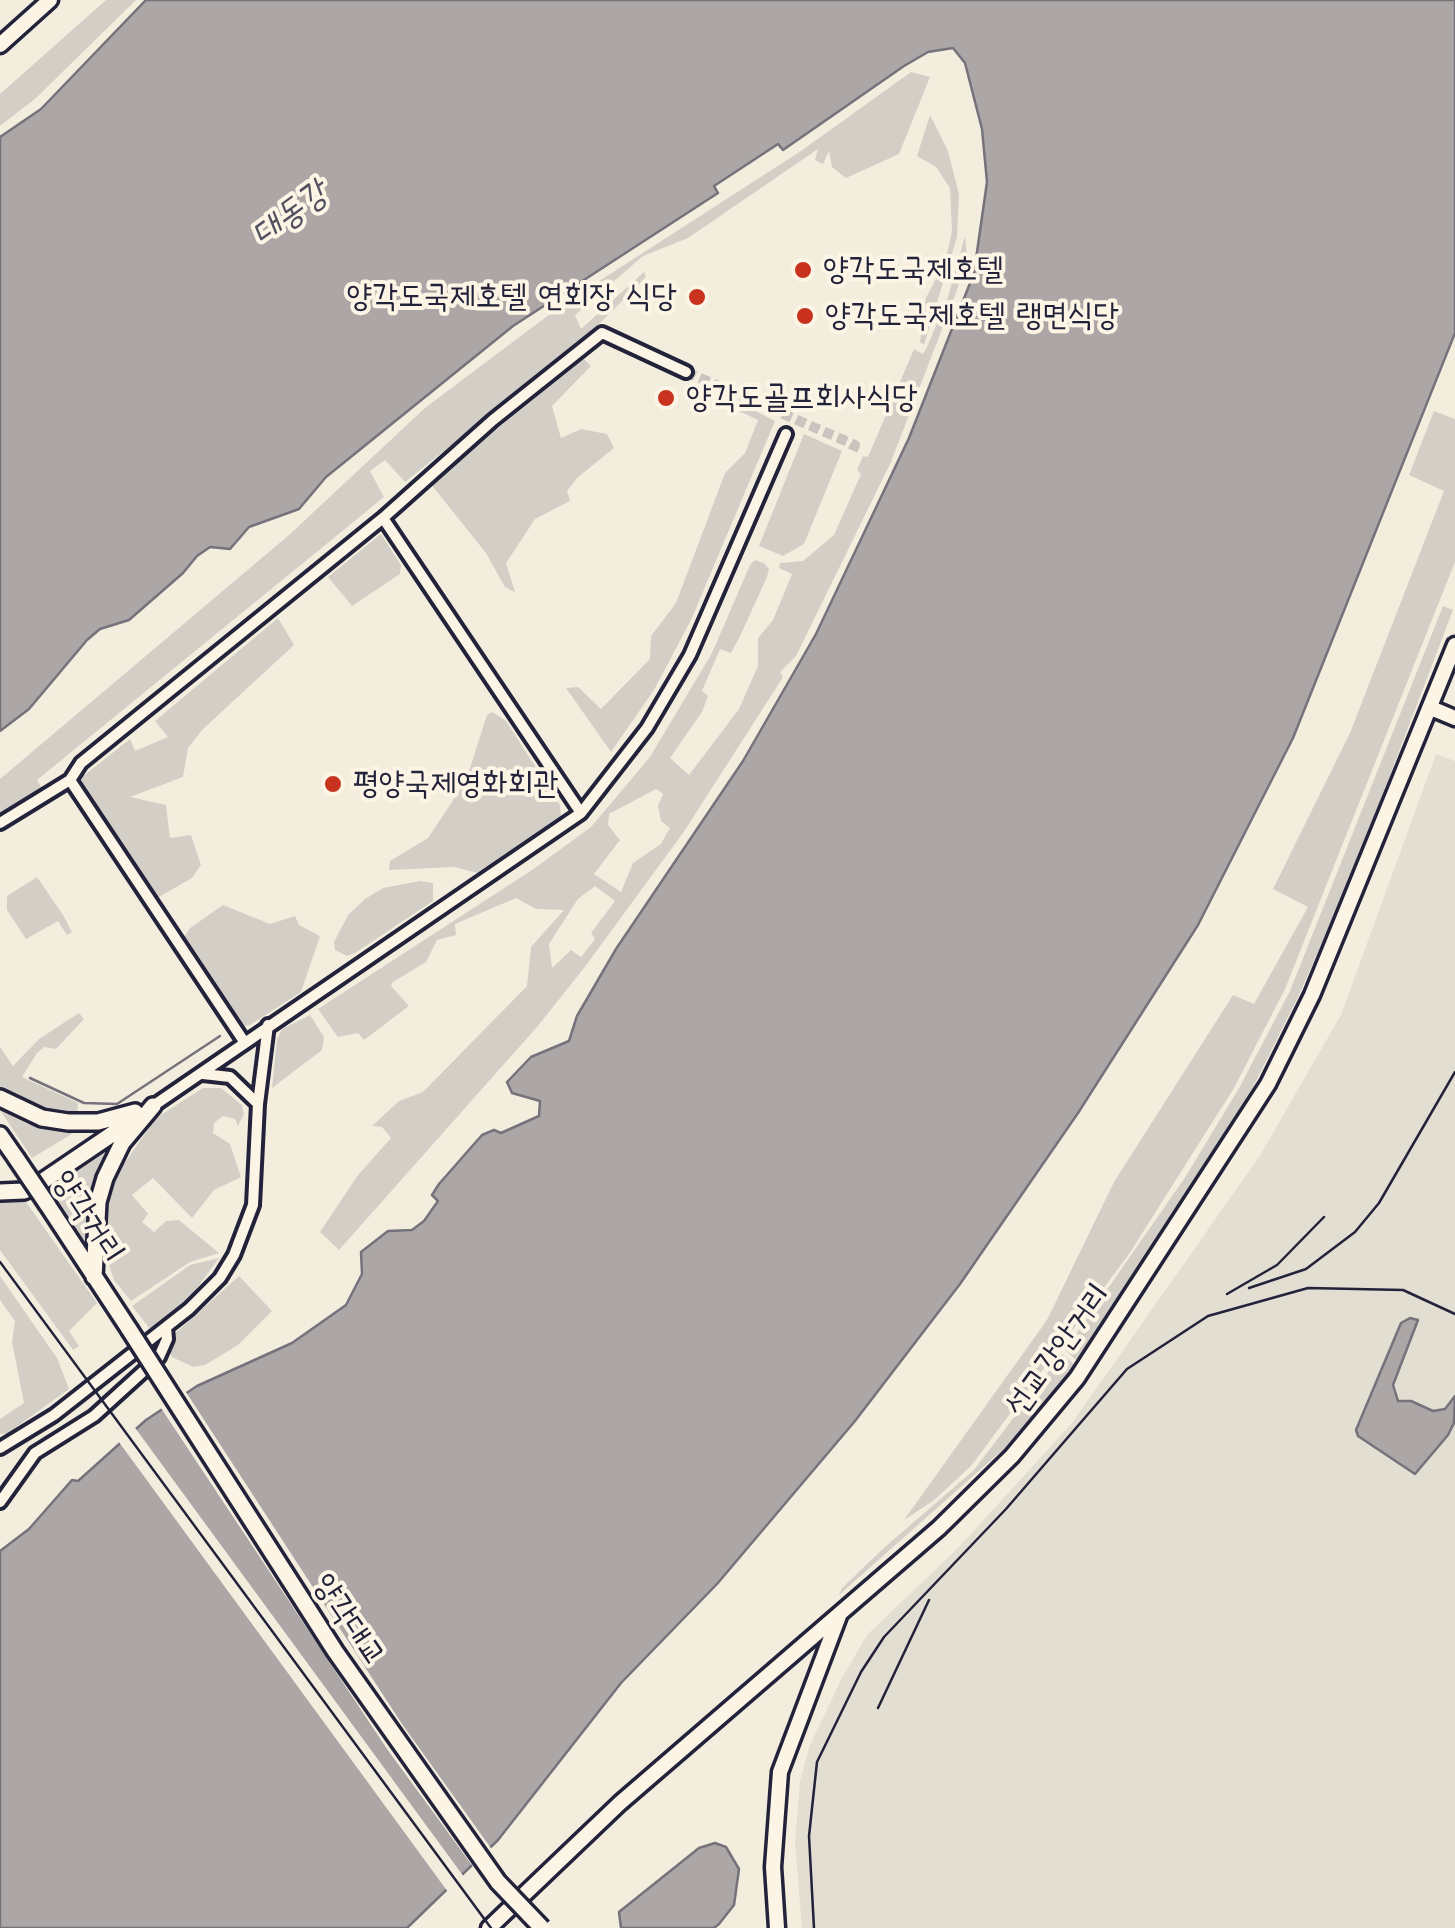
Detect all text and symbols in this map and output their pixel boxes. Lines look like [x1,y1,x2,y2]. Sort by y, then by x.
water label: 대동강 [243,172,337,256]
place label: 양각도국제호텔 [823,251,1003,289]
marker: 양각도국제호텔 [792,259,814,281]
place label: 양각도국제호텔 연회장 식당 [347,278,677,316]
marker: 양각도국제호텔 연회장 식당 [686,286,708,308]
place label: 양각도국제호텔 랭면식당 [825,297,1119,335]
marker: 양각도국제호텔 랭면식당 [794,305,816,327]
place label: 양각도골프회사식당 [686,379,918,417]
marker: 양각도골프회사식당 [655,387,677,409]
place label: 평양국제영화회관 [353,765,559,803]
marker: 평양국제영화회관 [322,773,344,795]
street label: 양각거리 [44,1163,132,1271]
street label: 선교강안거리 [997,1276,1119,1424]
street label: 양각대교 [304,1567,394,1673]

